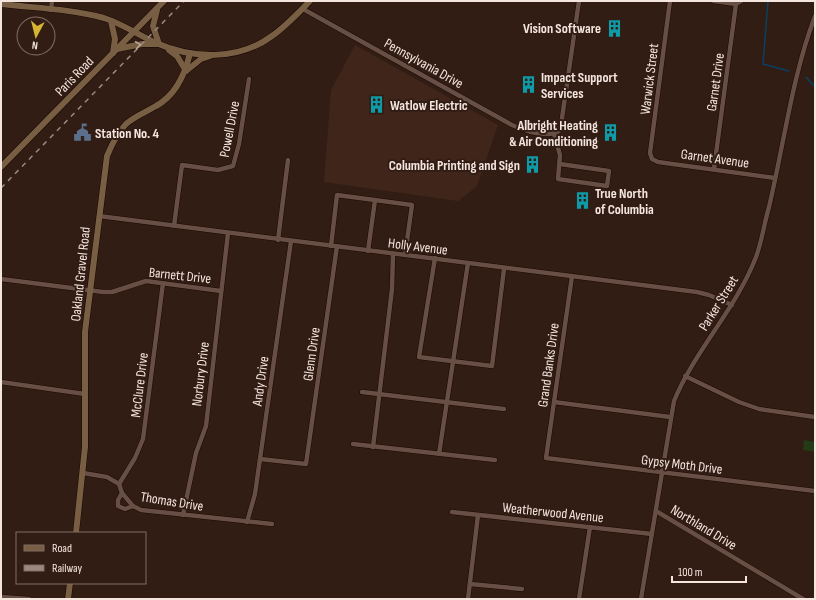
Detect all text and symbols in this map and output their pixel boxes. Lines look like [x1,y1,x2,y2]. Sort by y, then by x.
north arrow [16,16,56,56]
building icon: Vision Software [604,18,624,38]
place label: Vision Software [523,20,601,37]
street label: Pennsylvania Drive [381,35,466,92]
text: N [31,39,39,52]
one-way arrow [135,41,141,50]
street label: Warwick Street [637,43,662,116]
street label: Garnet Drive [703,52,728,112]
street label: Paris Road [51,53,97,100]
place label: Impact Support Services [541,69,618,102]
building icon: Impact Support Services [518,75,538,95]
building icon: Watlow Electric [367,95,387,115]
place label: Watlow Electric [390,97,468,114]
street label: Powell Drive [216,100,243,159]
place label: Albright Heating & Air Conditioning [509,117,598,150]
public building icon: Station No. 4 [72,123,92,143]
building icon: Albright Heating & Air Conditioning [601,123,621,143]
place label: Station No. 4 [95,125,159,142]
street label: Garnet Avenue [680,145,750,172]
building icon: Columbia Printing and Sign [523,155,543,175]
place label: Columbia Printing and Sign [389,157,520,174]
place label: True North of Columbia [595,185,654,218]
building icon: True North of Columbia [572,191,592,211]
street label: Oakland Gravel Road [67,226,94,322]
street label: Holly Avenue [387,234,449,259]
street label: Barnett Drive [148,264,212,287]
street label: Parker Street [695,273,742,334]
street label: Grand Banks Drive [534,322,563,408]
street label: Glenn Drive [299,326,324,382]
street label: Norbury Drive [188,341,213,407]
street label: McClure Drive [127,352,152,418]
street label: Andy Drive [248,355,272,408]
street label: Gypsy Moth Drive [640,451,724,478]
street label: Thomas Drive [139,488,205,515]
street label: Weatherwood Avenue [501,499,604,526]
street label: Northland Drive [668,501,740,554]
legend [16,532,146,584]
text: Road [52,541,72,556]
scale bar [672,558,746,584]
text: Railway [52,561,83,576]
text: 100 m [678,565,703,580]

